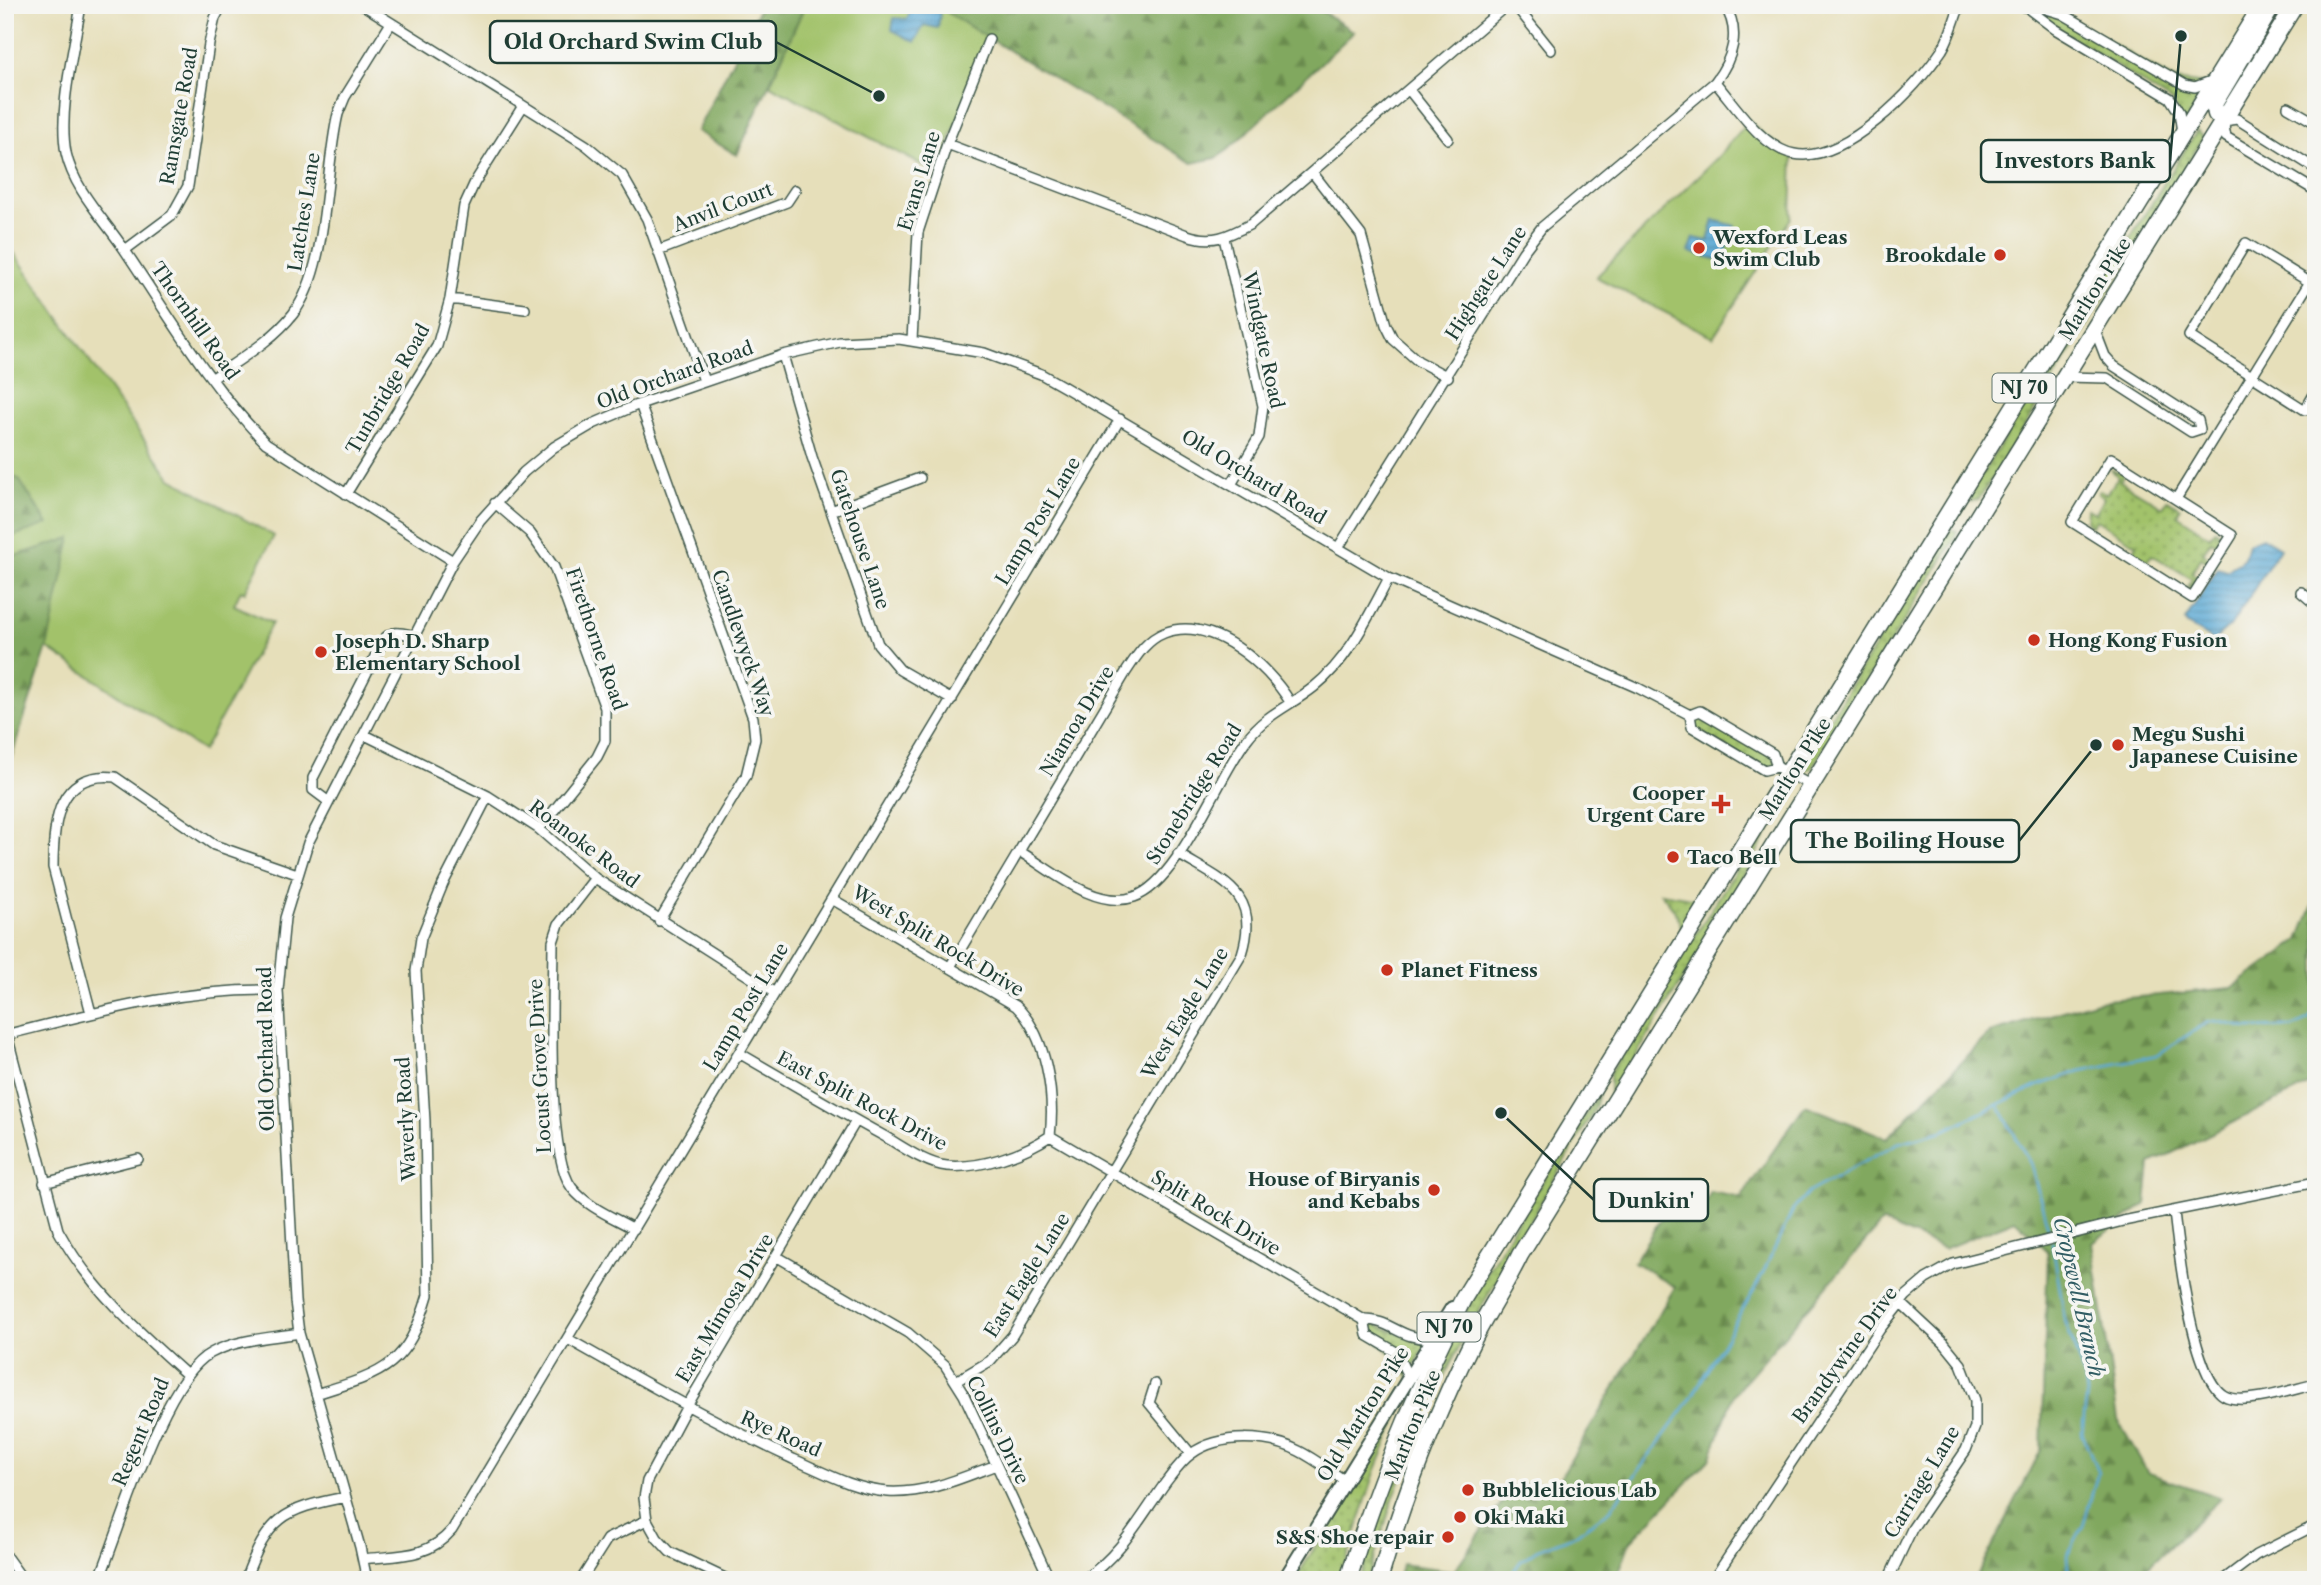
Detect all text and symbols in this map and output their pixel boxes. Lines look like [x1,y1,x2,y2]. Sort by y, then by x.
callout: Old Orchard Swim Club [490,21,776,63]
text: Old Orchard Swim Club [504,29,762,54]
street label: Ramsgate Road [156,45,202,187]
street label: Evans Lane [893,128,945,234]
callout: Investors Bank [1981,140,2170,182]
text: Investors Bank [1995,148,2156,173]
street label: Latches Lane [283,151,325,273]
street label: Anvil Court [669,177,776,237]
street label: Highgate Lane [1441,222,1531,344]
place label: Wexford Leas Swim Club [1712,226,1848,271]
street label: Marlton Pike [2054,233,2136,345]
marker: Wexford Leas Swim Club [1691,240,1707,256]
place label: Brookdale [1885,244,1986,267]
marker: Brookdale [1992,247,2008,263]
street label: Thornhill Road [146,258,244,385]
street label: Windgate Road [1237,268,1289,411]
street label: Tunbridge Road [341,319,435,458]
street label: Old Orchard Road [594,336,757,414]
road number: NJ 70 [1993,374,2056,402]
street label: Old Orchard Road [1177,425,1331,529]
street label: Lamp Post Lane [991,453,1085,589]
street label: Gatehouse Lane [825,466,895,612]
street label: Firethorne Road [561,565,631,714]
street label: Candlewyck Way [707,566,779,720]
place label: Hong Kong Fusion [2048,629,2227,652]
place label: Joseph D. Sharp Elementary School [332,630,521,675]
marker: Hong Kong Fusion [2026,632,2042,648]
marker: Joseph D. Sharp Elementary School [313,644,329,660]
street label: Niamoa Drive [1035,662,1119,780]
street label: Marlton Pike [1754,713,1836,825]
street label: Stonebridge Road [1141,719,1247,869]
place label: Megu Sushi Japanese Cuisine [2129,723,2298,768]
marker: Megu Sushi Japanese Cuisine [2110,737,2126,753]
place label: Cooper Urgent Care [1587,782,1706,827]
marker: Cooper Urgent Care [1711,794,1731,814]
street label: Roanoke Road [524,795,644,893]
callout: The Boiling House [1791,820,2019,862]
text: The Boiling House [1805,828,2005,853]
place label: Taco Bell [1687,846,1778,869]
marker: Taco Bell [1665,849,1681,865]
street label: West Split Rock Drive [847,880,1028,1001]
street label: Lamp Post Lane [699,939,793,1075]
street label: West Eagle Lane [1136,943,1233,1084]
place label: Planet Fitness [1401,959,1538,982]
marker: Planet Fitness [1379,962,1395,978]
street label: Old Orchard Road [253,966,279,1132]
street label: Locust Grove Drive [524,978,556,1154]
street label: East Split Rock Drive [773,1046,951,1156]
street label: Waverly Road [391,1056,421,1183]
street label: Split Rock Drive [1147,1165,1285,1261]
place label: House of Biryanis and Kebabs [1248,1168,1420,1213]
callout: Dunkin' [1594,1179,1708,1221]
marker: House of Biryanis and Kebabs [1426,1182,1442,1198]
text: Dunkin' [1608,1188,1694,1213]
street label: East Eagle Lane [979,1208,1075,1342]
water label: Cropwell Branch [2048,1214,2110,1380]
street label: East Mimosa Drive [671,1229,779,1387]
street label: Brandywine Drive [1788,1282,1902,1428]
road number: NJ 70 [1418,1312,1480,1342]
street label: Old Marlton Pike [1312,1342,1414,1486]
street label: Marlton Pike [1380,1366,1446,1484]
street label: Collins Drive [962,1372,1034,1488]
street label: Regent Road [108,1374,174,1490]
street label: Rye Road [737,1406,825,1462]
street label: Carriage Lane [1879,1422,1965,1542]
place label: Bubblelicious Lab [1482,1479,1657,1502]
marker: Bubblelicious Lab [1460,1482,1476,1498]
place label: Oki Maki [1474,1506,1565,1529]
marker: Oki Maki [1452,1509,1468,1525]
place label: S&S Shoe repair [1276,1526,1435,1549]
marker: S&S Shoe repair [1440,1529,1456,1545]

